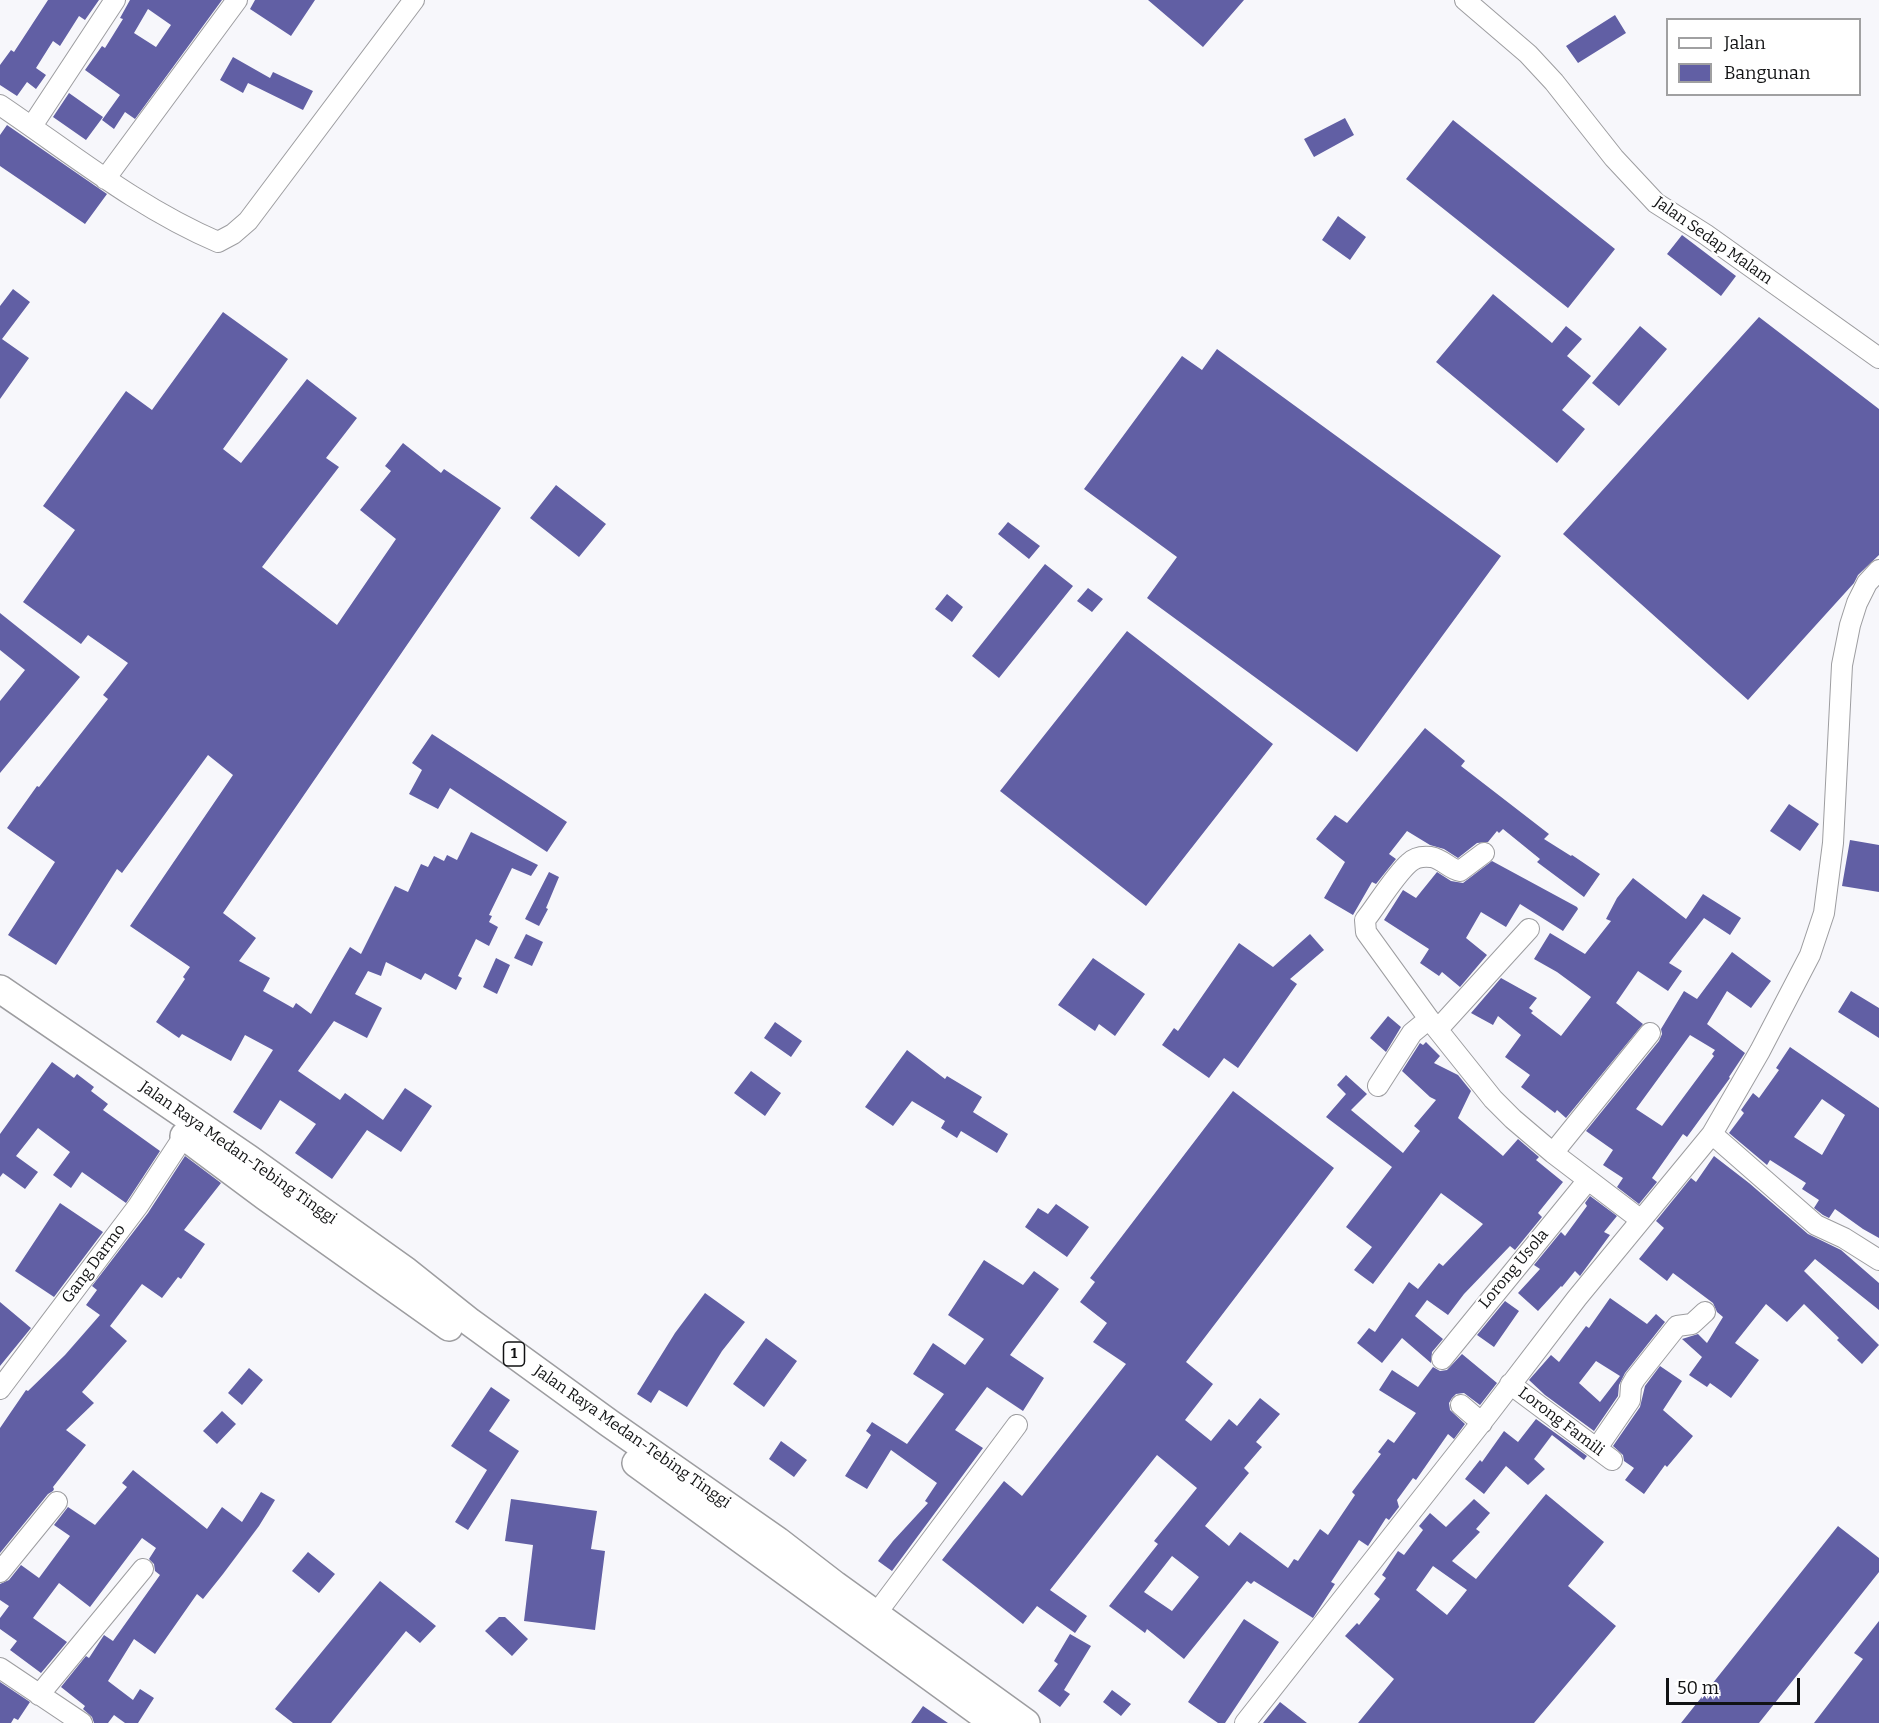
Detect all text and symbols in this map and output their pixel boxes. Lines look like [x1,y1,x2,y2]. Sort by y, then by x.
legend [1666,18,1861,96]
text: Jalan [1724,32,1766,54]
text: Bangunan [1724,62,1810,84]
street label: Jalan Sedap Malam [1650,193,1776,289]
street label: Jalan Raya Medan-Tebing Tinggi [136,1077,340,1229]
street label: Gang Darmo [58,1221,130,1307]
street label: Lorong Usola [1475,1225,1553,1313]
road number: 1 [504,1342,524,1366]
street label: Jalan Raya Medan-Tebing Tinggi [530,1361,734,1513]
street label: Lorong Famili [1514,1383,1608,1461]
scale bar [1669,1666,1802,1704]
text: 50 m [1677,1677,1719,1699]

